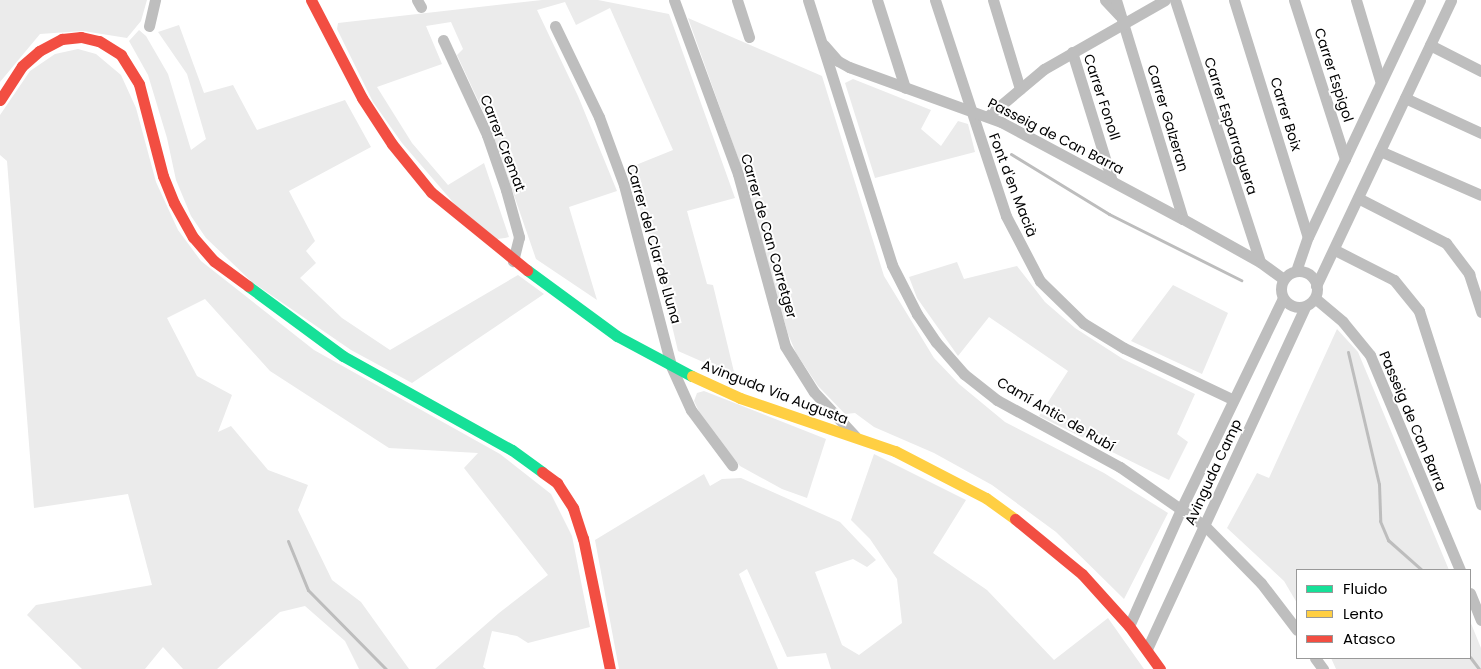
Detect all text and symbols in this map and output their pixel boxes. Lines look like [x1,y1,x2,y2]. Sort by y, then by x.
street label: Carrer Espigol [1311,26,1357,124]
street label: Carrer Fonoll [1080,52,1124,142]
street label: Carrer Esparraguera [1201,55,1261,197]
street label: Carrer Galzeran [1144,63,1192,173]
street label: Carrer Boix [1267,75,1305,153]
street label: Carrer Cremat [477,92,529,194]
street label: Passeig de Can Barra [985,94,1127,178]
street label: Font d'en Macià [985,131,1041,239]
street label: Carrer de Can Corretger [737,152,801,320]
street label: Carrer del Clar de Lluna [623,162,685,326]
street label: Passeig de Can Barra [1376,349,1450,493]
street label: Avinguda Via Augusta [699,356,851,428]
street label: Camí Antic de Rubí [994,373,1118,455]
street label: Avinguda Camp [1181,416,1245,528]
legend [1296,569,1471,659]
text: Fluido [1343,578,1387,599]
text: Lento [1343,603,1383,624]
text: Atasco [1343,628,1395,649]

